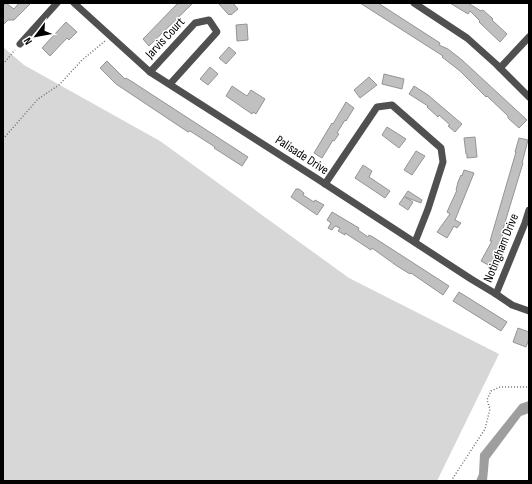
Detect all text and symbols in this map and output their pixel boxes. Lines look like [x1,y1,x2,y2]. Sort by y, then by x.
street label: Jarvis Court [141,14,188,63]
north arrow [16,16,56,56]
text: N [21,35,35,47]
street label: Palisade Drive [272,132,332,178]
street label: Notingham Drive [480,211,522,285]

